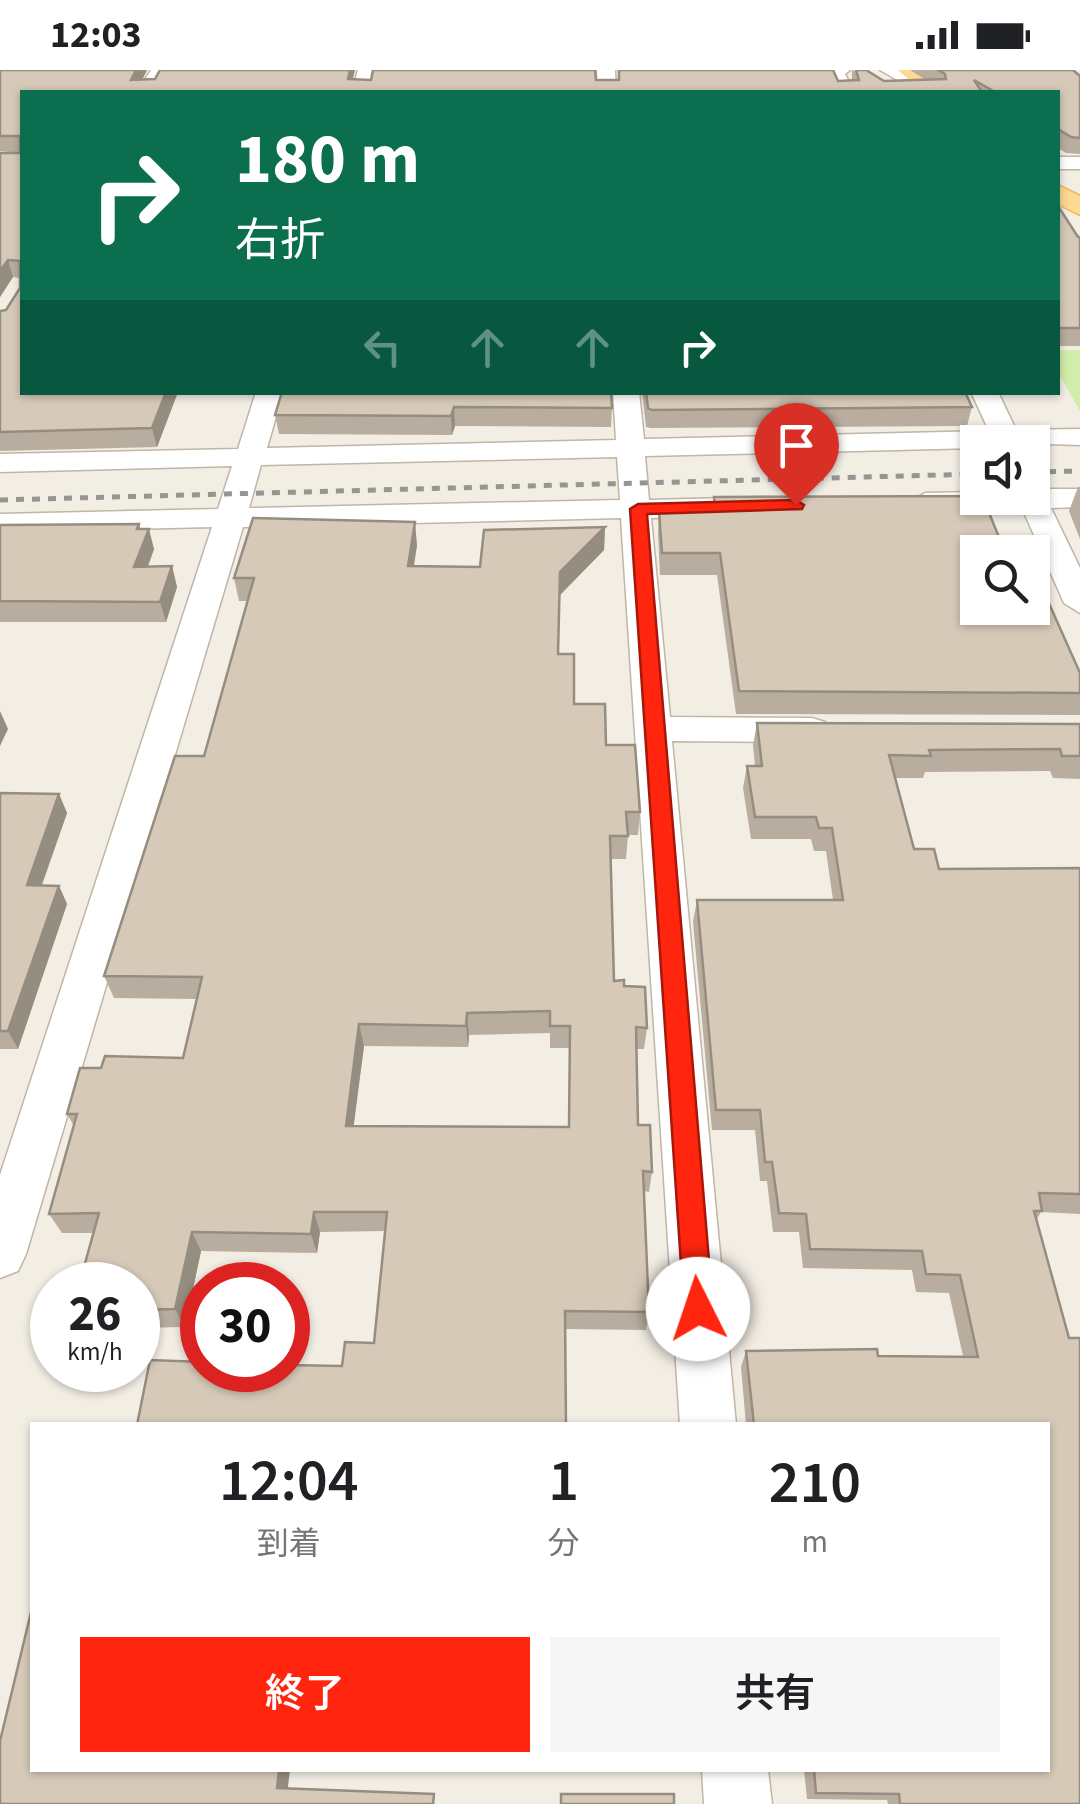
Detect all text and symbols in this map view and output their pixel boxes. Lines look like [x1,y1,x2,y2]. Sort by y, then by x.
text: 12:03 [50,8,142,62]
text: 180 m [235,110,420,210]
icon: right [70,130,200,260]
text: 右折 [235,209,325,273]
icon: left [355,320,410,375]
icon: ahead [460,320,515,375]
icon: ahead [565,320,620,375]
icon: right [670,320,725,375]
pin [754,403,839,506]
icon: arrive [769,418,824,473]
map controls [960,425,1050,625]
button: sound [960,425,1050,515]
button: search [960,535,1050,625]
position arrow [646,1257,750,1361]
speed limit sign: 30 [180,1262,310,1392]
text: 26 [69,1279,121,1350]
text: km/h [67,1334,123,1370]
text: 12:04 [219,1439,359,1524]
text: 1 [548,1439,579,1524]
text: 210 [769,1441,861,1526]
text: m [802,1519,828,1565]
text: 到着 [257,1521,321,1567]
text: 分 [548,1521,580,1567]
button: 終了 [80,1637,530,1752]
button: 共有 [550,1637,1000,1752]

